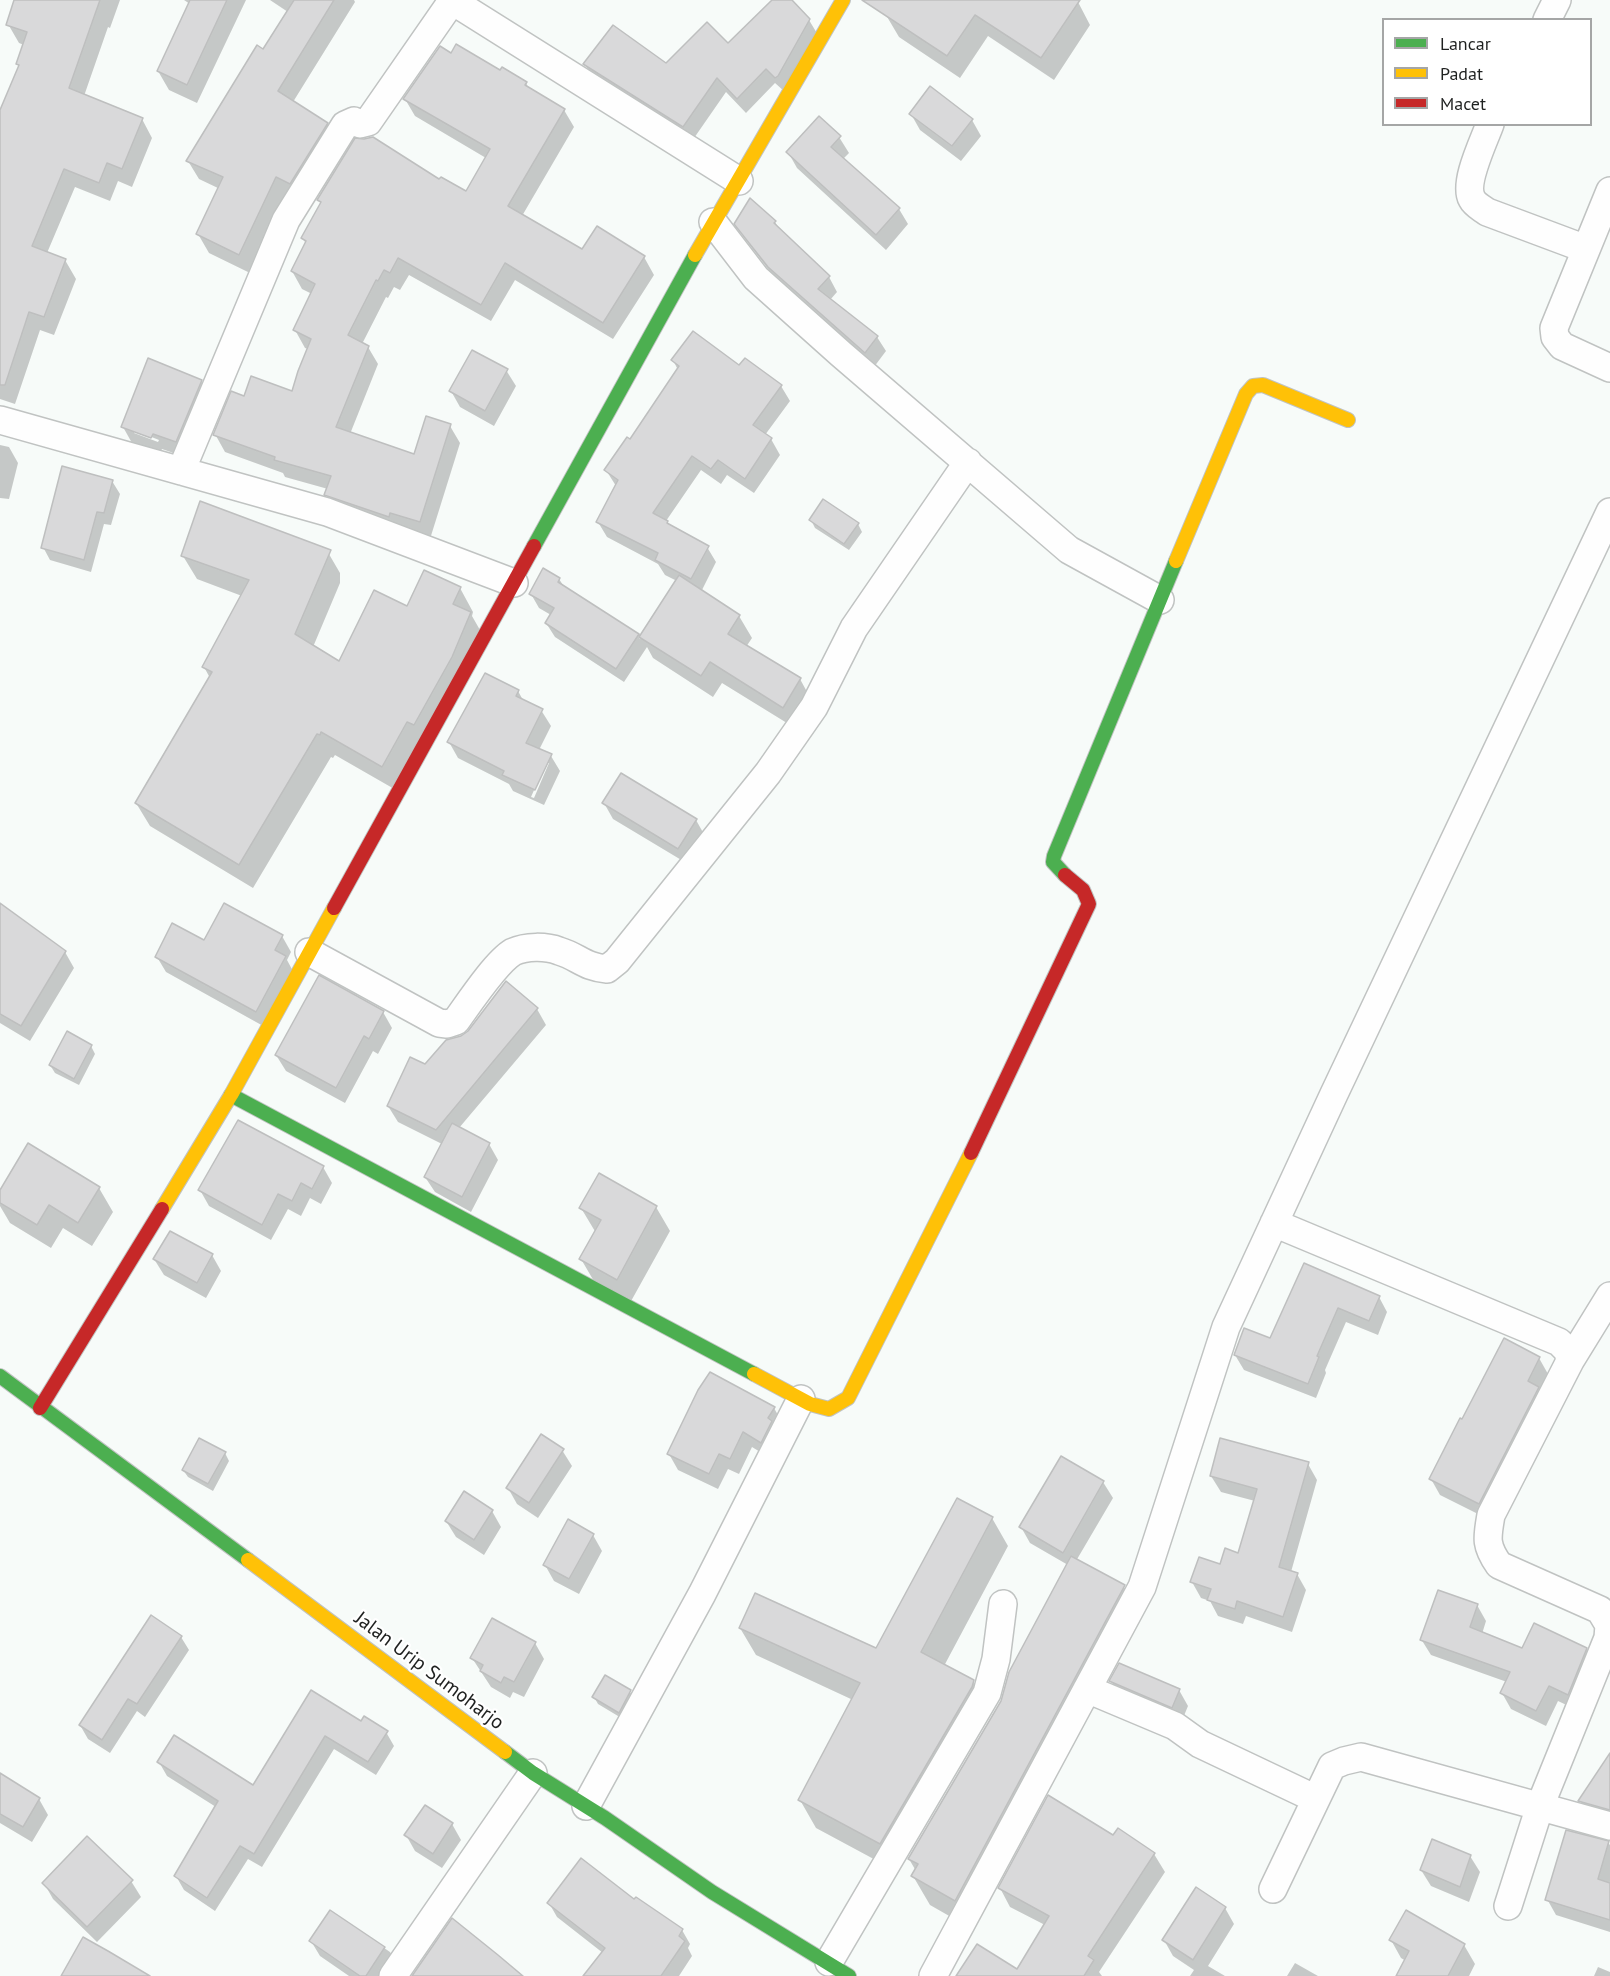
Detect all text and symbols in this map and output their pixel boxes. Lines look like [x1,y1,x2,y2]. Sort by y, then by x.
legend [1382,18,1592,126]
text: Lancar [1440,32,1491,55]
text: Padat [1440,62,1483,85]
text: Macet [1440,92,1486,115]
street label: Jalan Urip Sumoharjo [349,1607,509,1735]

